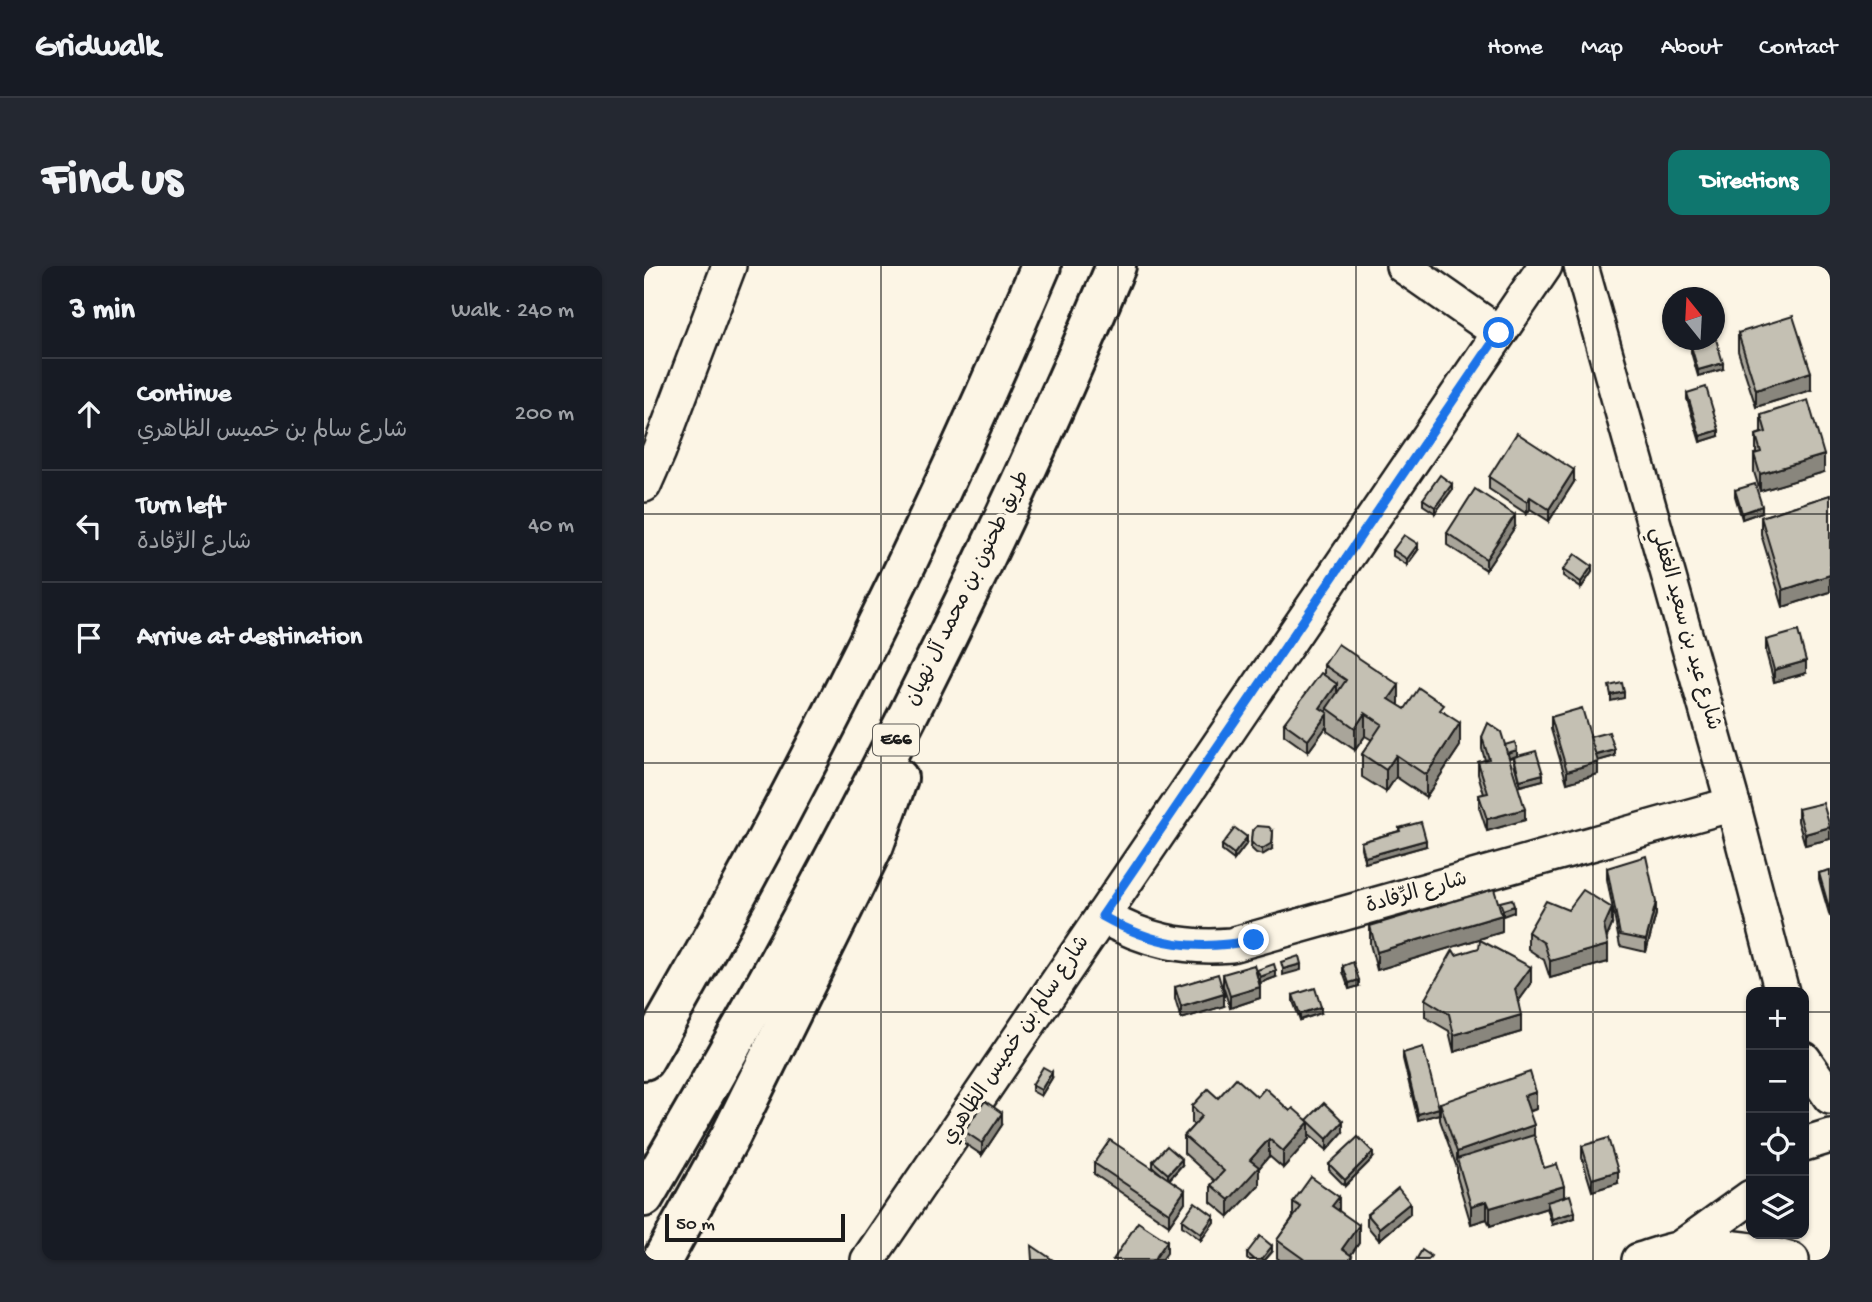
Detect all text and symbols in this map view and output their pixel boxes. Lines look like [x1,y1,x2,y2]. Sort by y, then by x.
text: Gridwalk [35,29,160,67]
text: Home [1487,34,1543,63]
text: Map [1581,34,1623,63]
text: About [1661,34,1721,63]
text: Contact [1759,34,1837,63]
button: Directions [1668,150,1830,215]
text: Find us [42,153,182,211]
north arrow [1662,287,1725,350]
text: 3 min [70,294,135,329]
text: Walk · 240 m [451,298,574,325]
route start [1483,317,1514,348]
text: Continue [137,380,231,411]
icon: ahead [70,395,108,433]
text: 200 m [515,401,574,428]
text: شارع سالم بن خميس الظاهري [137,418,407,445]
street label: طريق طحنون بن محمد آل نهيان [899,466,1037,711]
text: Turn left [137,492,225,523]
icon: left [70,507,108,545]
text: 40 m [528,513,574,540]
street label: شارع عيد بن سعيد الغفلي [1640,524,1725,735]
text: شارع الرِّفادة [137,530,251,557]
icon: arrive [70,619,108,657]
text: Arrive at destination [137,623,362,654]
road number: E66 [873,724,919,755]
street label: شارع الرِّفادة [1363,867,1471,920]
route end [1238,924,1269,955]
street label: شارع سالم بن خميس الظاهري [938,932,1096,1150]
map controls [1746,987,1809,1239]
button: + [1746,987,1809,1050]
button: − [1746,1050,1809,1113]
button: locate [1746,1113,1809,1176]
button: layers [1746,1176,1809,1239]
scale bar [665,1211,845,1243]
text: 50 m [676,1214,715,1237]

